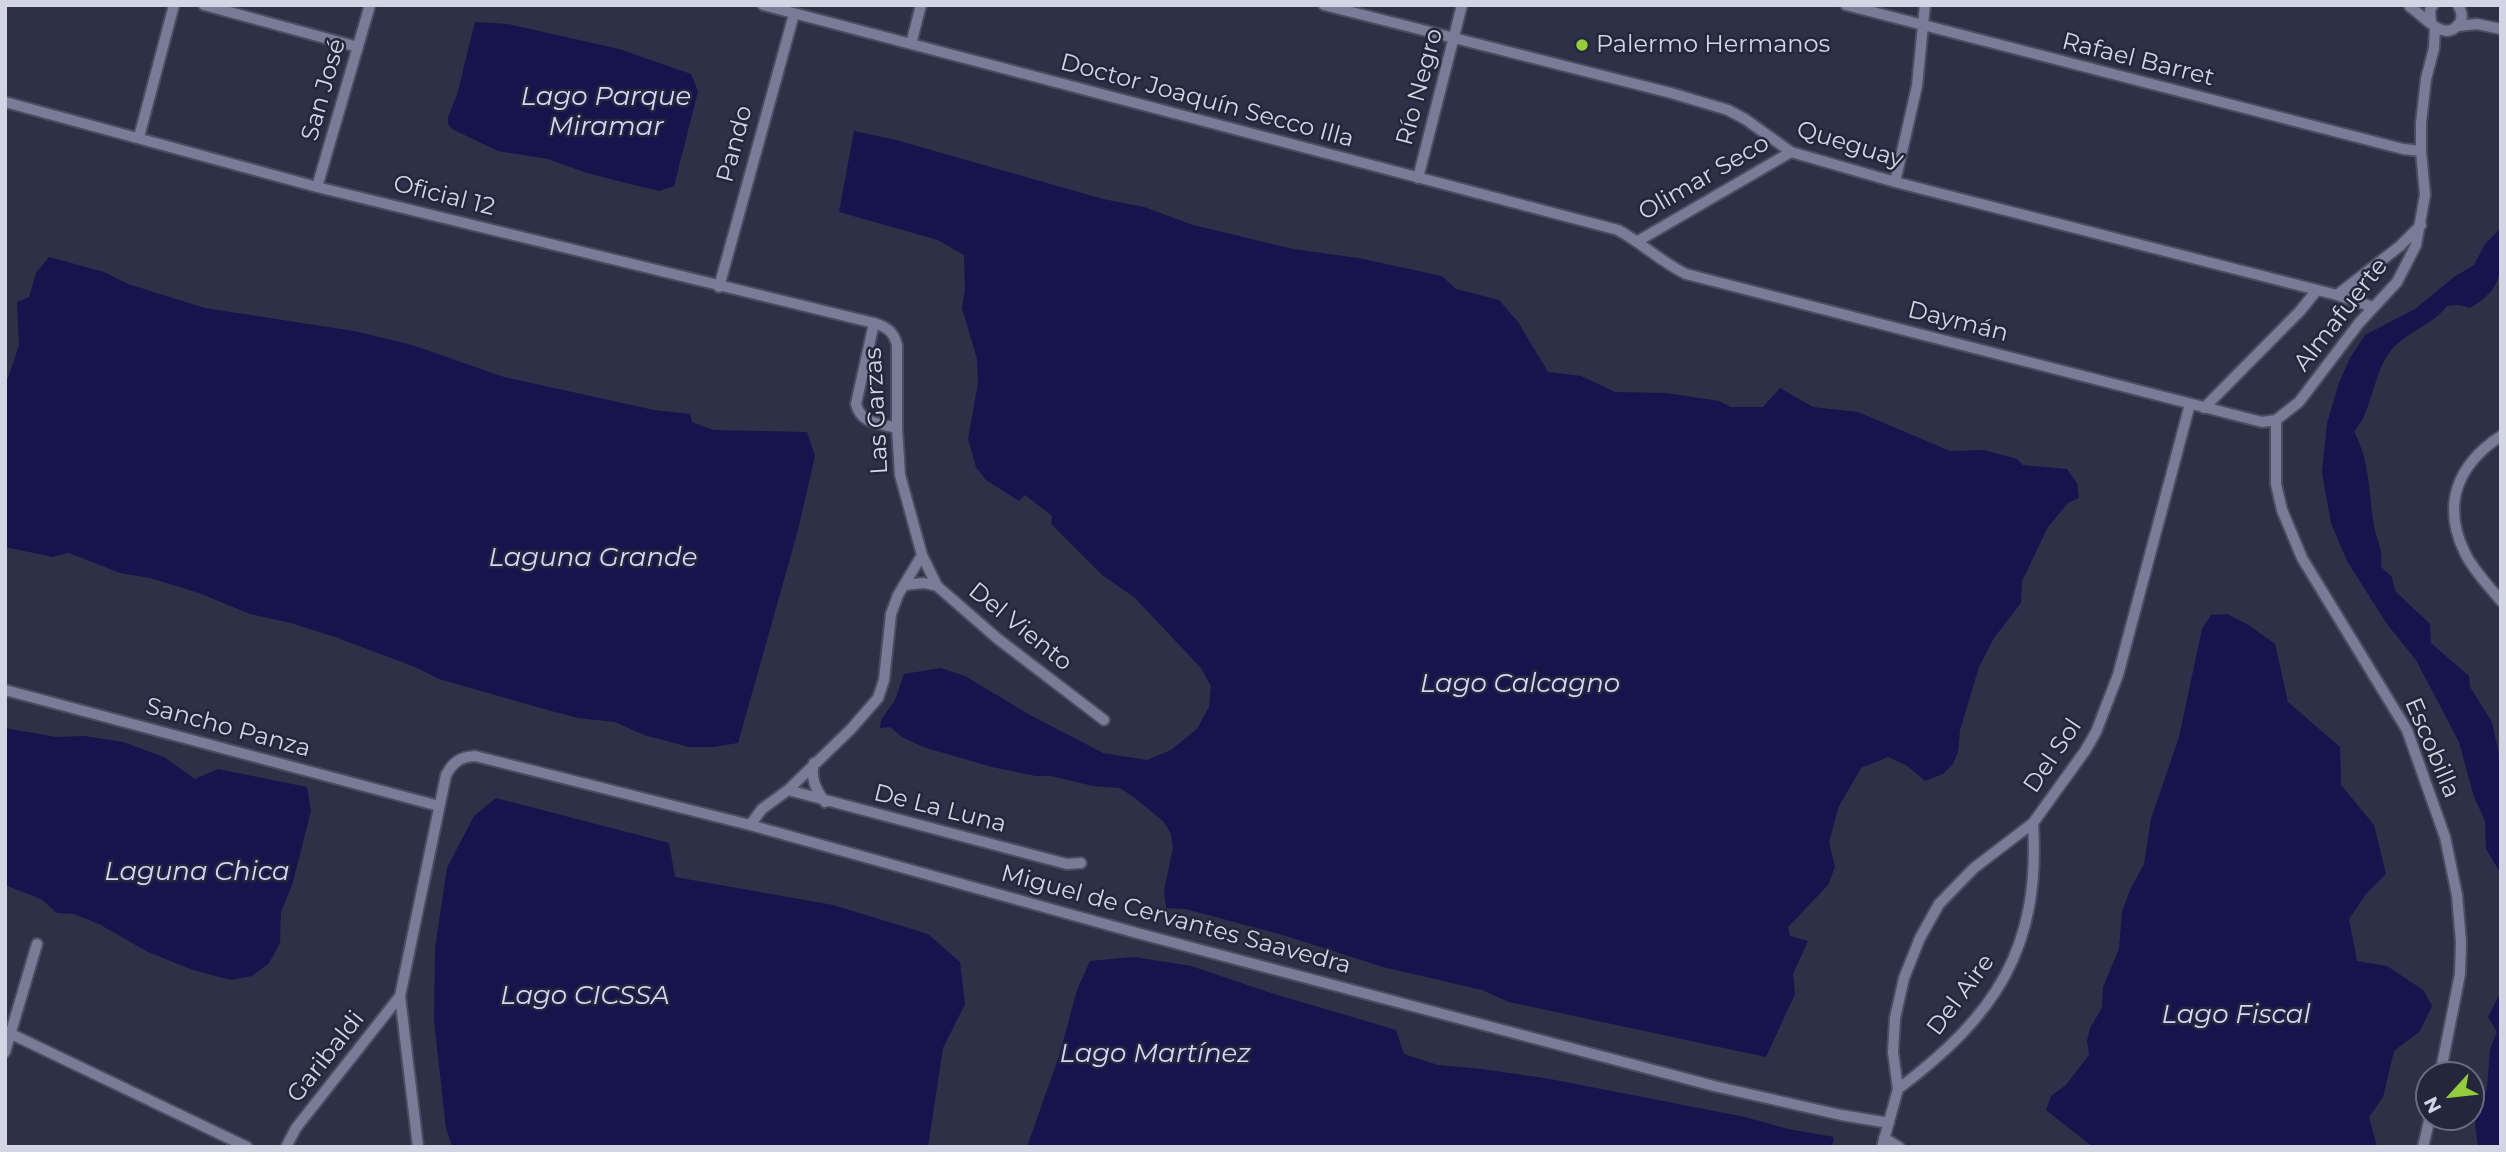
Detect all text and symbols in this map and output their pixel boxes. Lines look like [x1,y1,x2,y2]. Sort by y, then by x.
street label: Río Negro [1391,25,1449,149]
street label: Rafael Barret [2059,27,2217,93]
place label: Palermo Hermanos [1596,31,1830,59]
street label: San José [296,36,352,144]
marker: Palermo Hermanos [1574,37,1590,53]
street label: Doctor Joaquín Secco Illa [1057,48,1357,154]
water label: Lago Parque Miramar [521,81,691,142]
street label: Pando [711,102,759,186]
street label: Queguay [1793,115,1907,175]
street label: Olimar Seco [1633,129,1775,227]
street label: Oficial 12 [390,169,498,223]
street label: Almafuerte [2288,253,2394,377]
street label: Daymán [1905,296,2011,348]
street label: Las Garzas [859,347,895,475]
water label: Laguna Grande [489,542,697,574]
street label: Del Viento [962,577,1078,677]
water label: Lago Calcagno [1420,668,1620,700]
street label: Sancho Panza [142,692,314,764]
street label: Escobilla [2398,694,2466,802]
street label: Del Sol [2018,713,2088,799]
street label: De La Luna [871,779,1009,839]
water label: Laguna Chica [104,856,290,888]
street label: Miguel de Cervantes Saavedra [998,859,1354,981]
street label: Del Aire [1921,949,2001,1041]
water label: Lago CICSSA [500,980,670,1012]
water label: Lago Fiscal [2162,999,2310,1031]
street label: Garibaldi [281,1006,371,1108]
water label: Lago Martínez [1060,1038,1250,1070]
north arrow [2415,1061,2485,1131]
text: N [2419,1093,2446,1117]

